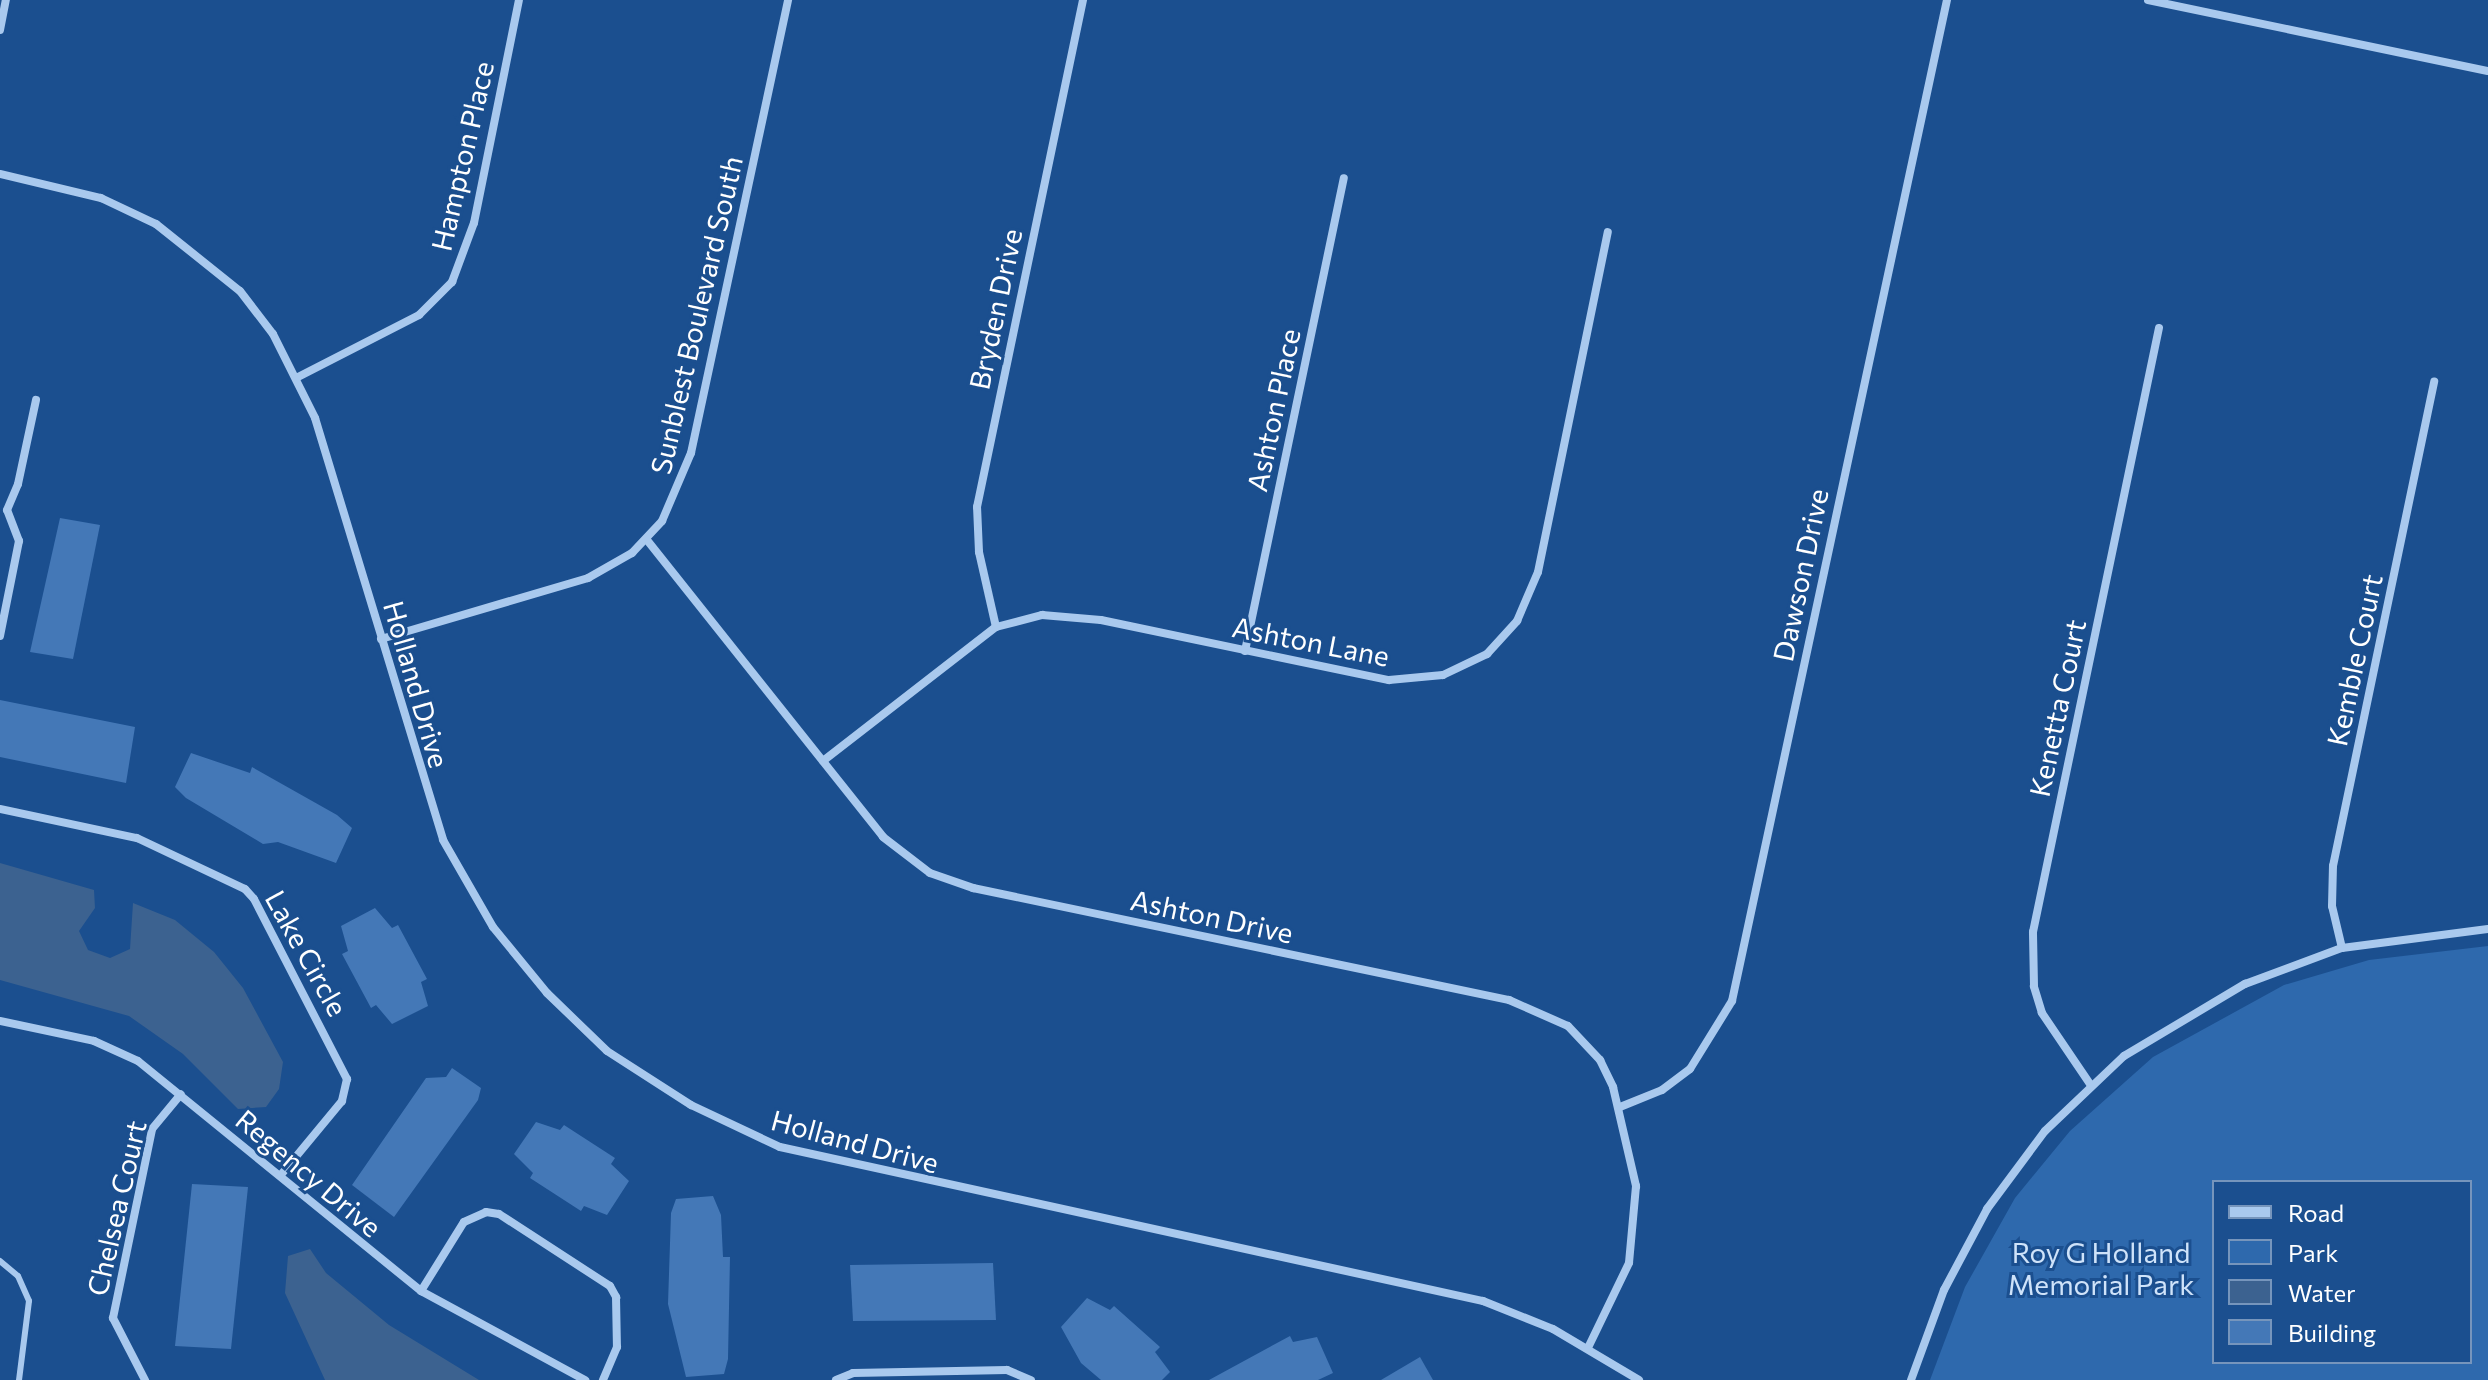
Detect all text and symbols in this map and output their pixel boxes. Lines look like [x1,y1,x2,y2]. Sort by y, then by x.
street label: Hampton Place [424,58,500,254]
street label: Sunblest Boulevard South [643,153,749,477]
street label: Bryden Drive [962,226,1028,392]
street label: Ashton Place [1239,326,1307,494]
street label: Dawson Drive [1765,486,1835,664]
street label: Kemble Court [2319,571,2389,749]
street label: Holland Drive [377,597,457,771]
street label: Ashton Lane [1230,609,1392,673]
street label: Kenetta Court [2022,616,2092,800]
street label: Ashton Drive [1128,882,1296,950]
street label: Lake Circle [259,884,355,1022]
street label: Regency Drive [229,1102,389,1244]
street label: Holland Drive [768,1103,942,1179]
street label: Chelsea Court [80,1117,152,1299]
legend [2212,1180,2472,1364]
text: Road [2288,1198,2344,1227]
park label: Roy G Holland Memorial Park [2008,1235,2194,1301]
text: Park [2288,1238,2338,1267]
text: Water [2288,1278,2356,1307]
text: Building [2288,1318,2376,1347]

